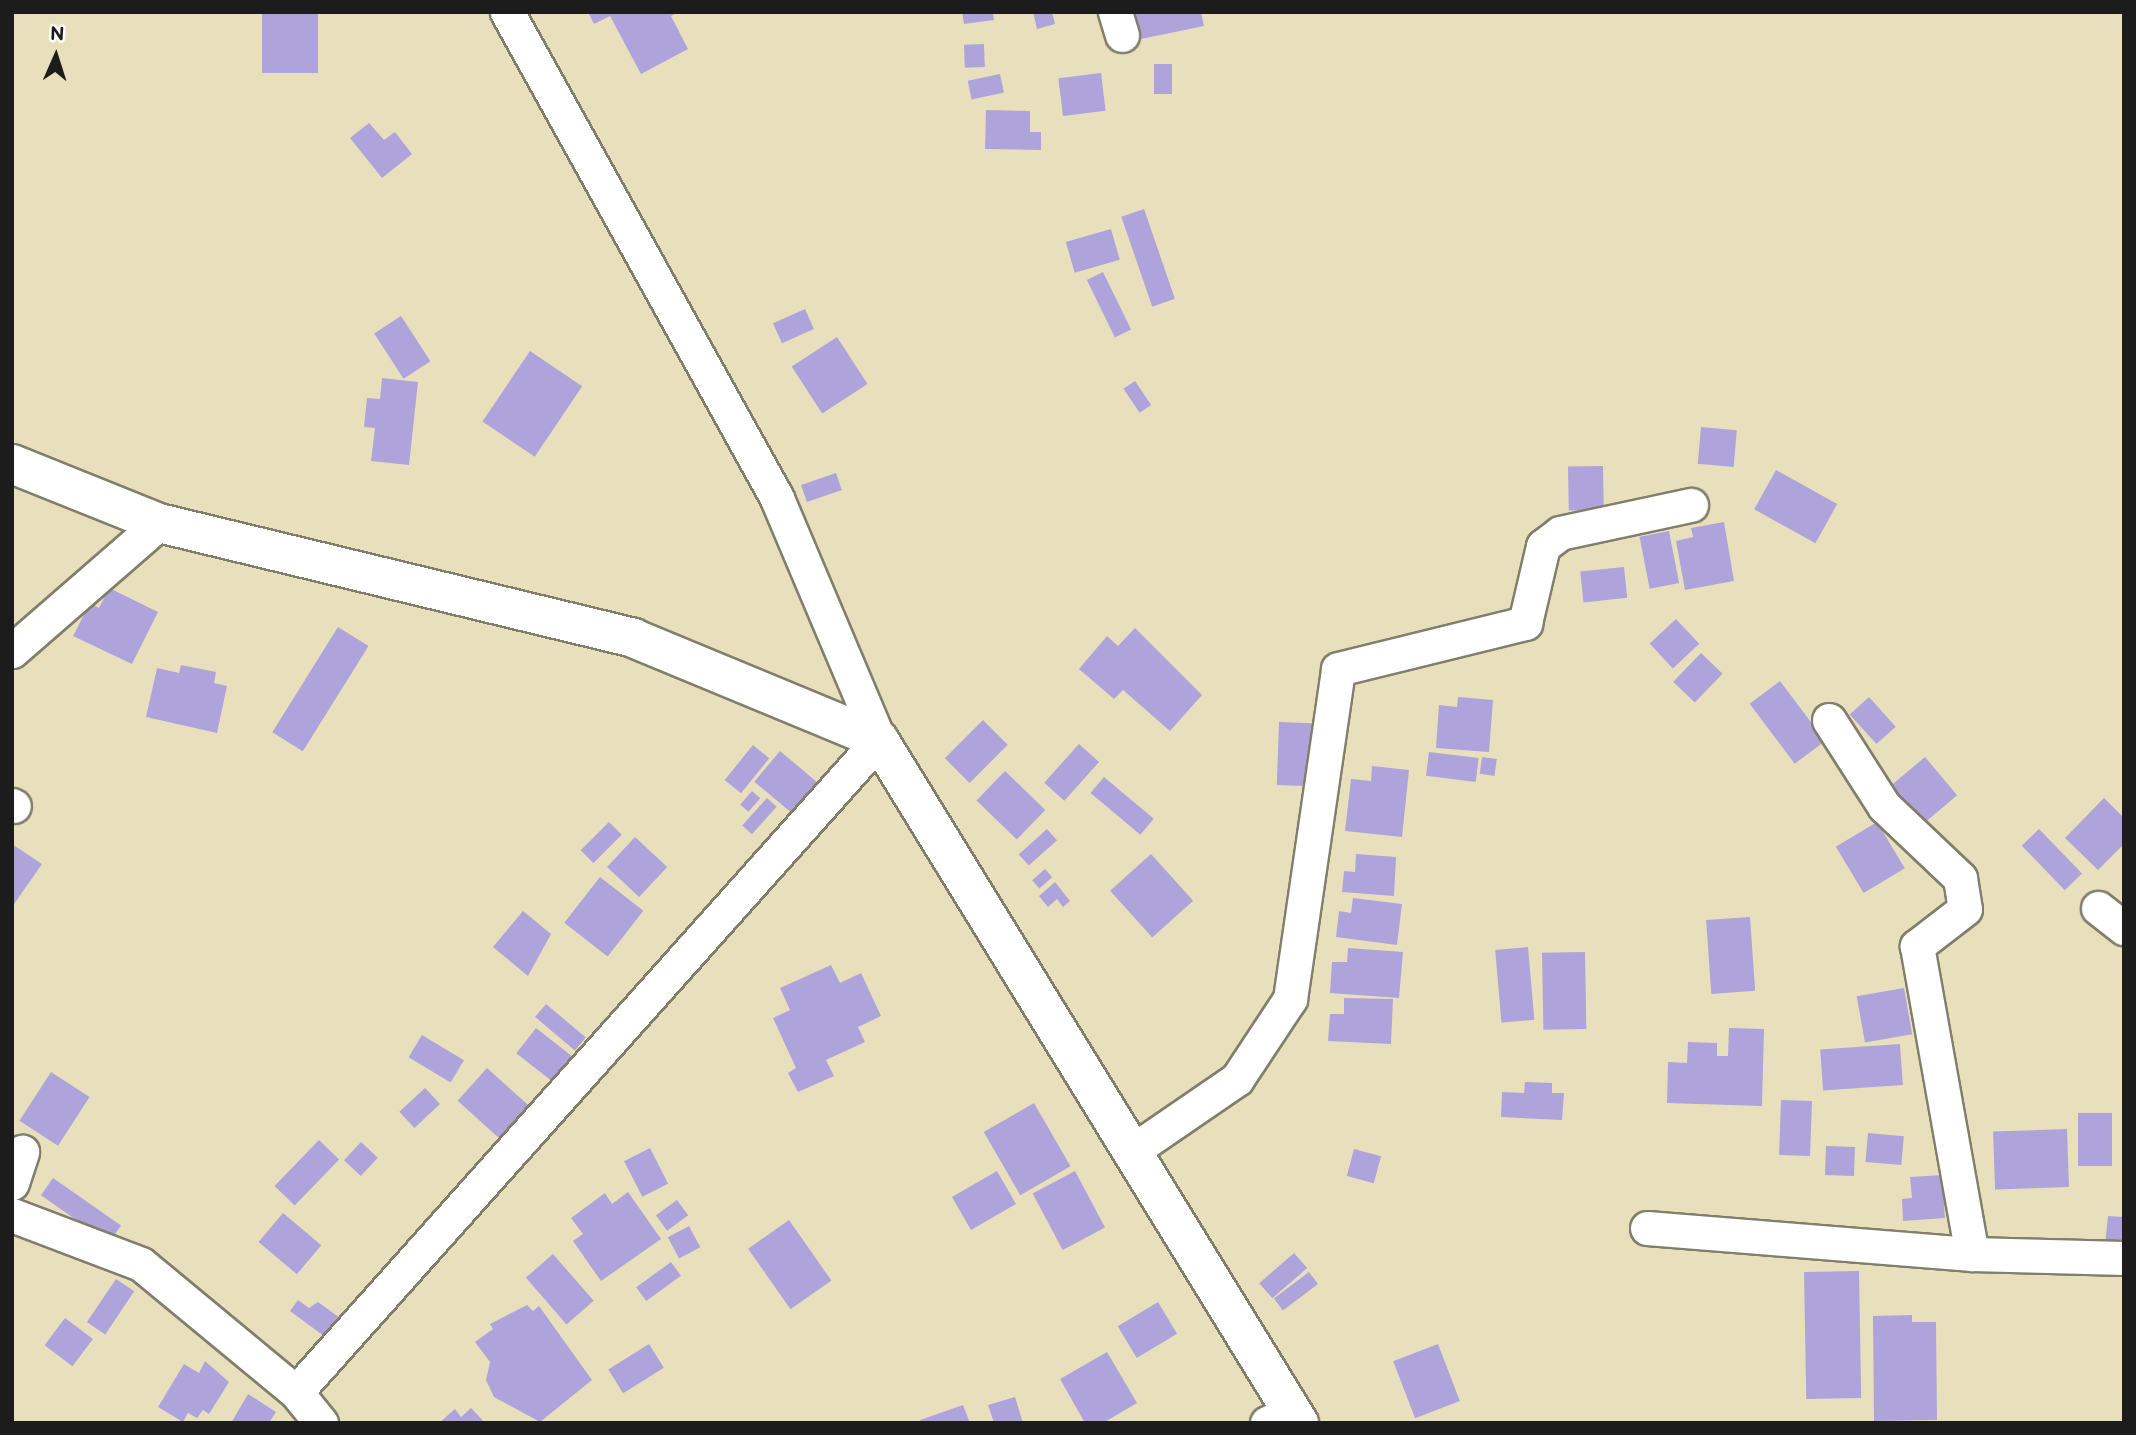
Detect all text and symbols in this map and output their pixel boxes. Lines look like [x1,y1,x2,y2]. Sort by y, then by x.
north arrow [21,21,91,91]
text: N [49,23,65,46]

